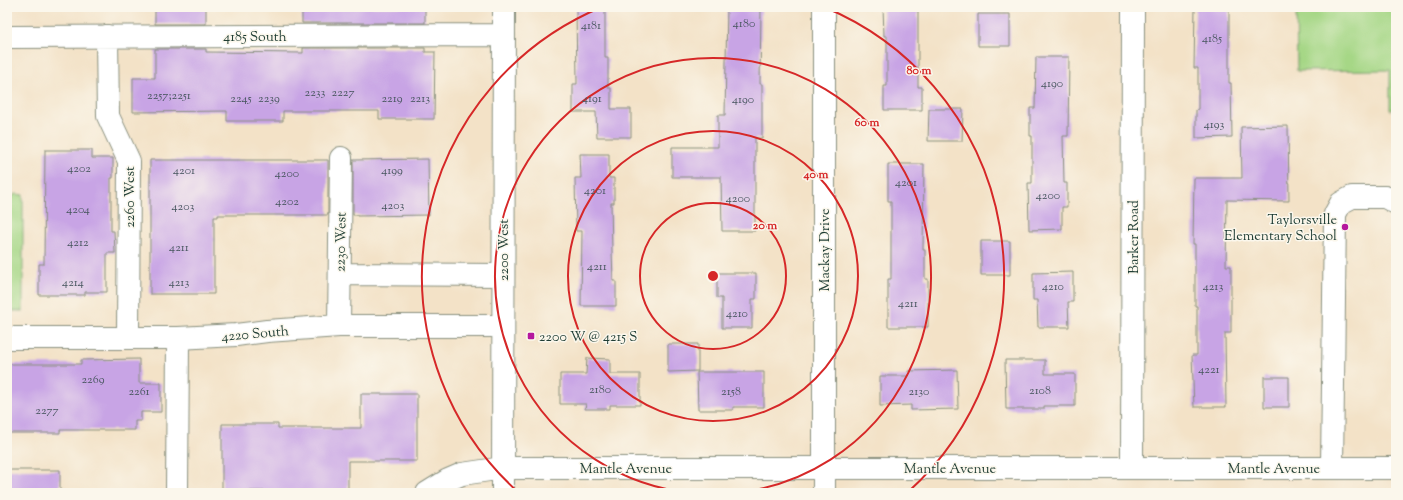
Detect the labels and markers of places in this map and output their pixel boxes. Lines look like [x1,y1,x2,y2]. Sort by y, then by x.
place label: Taylorsville Elementary School [1224,211,1337,247]
marker: Taylorsville Elementary School [1340,222,1350,232]
centre of rings [706,269,720,283]
place label: 2200 W @ 4215 S [539,328,637,348]
marker: 2200 W @ 4215 S [526,331,536,341]

